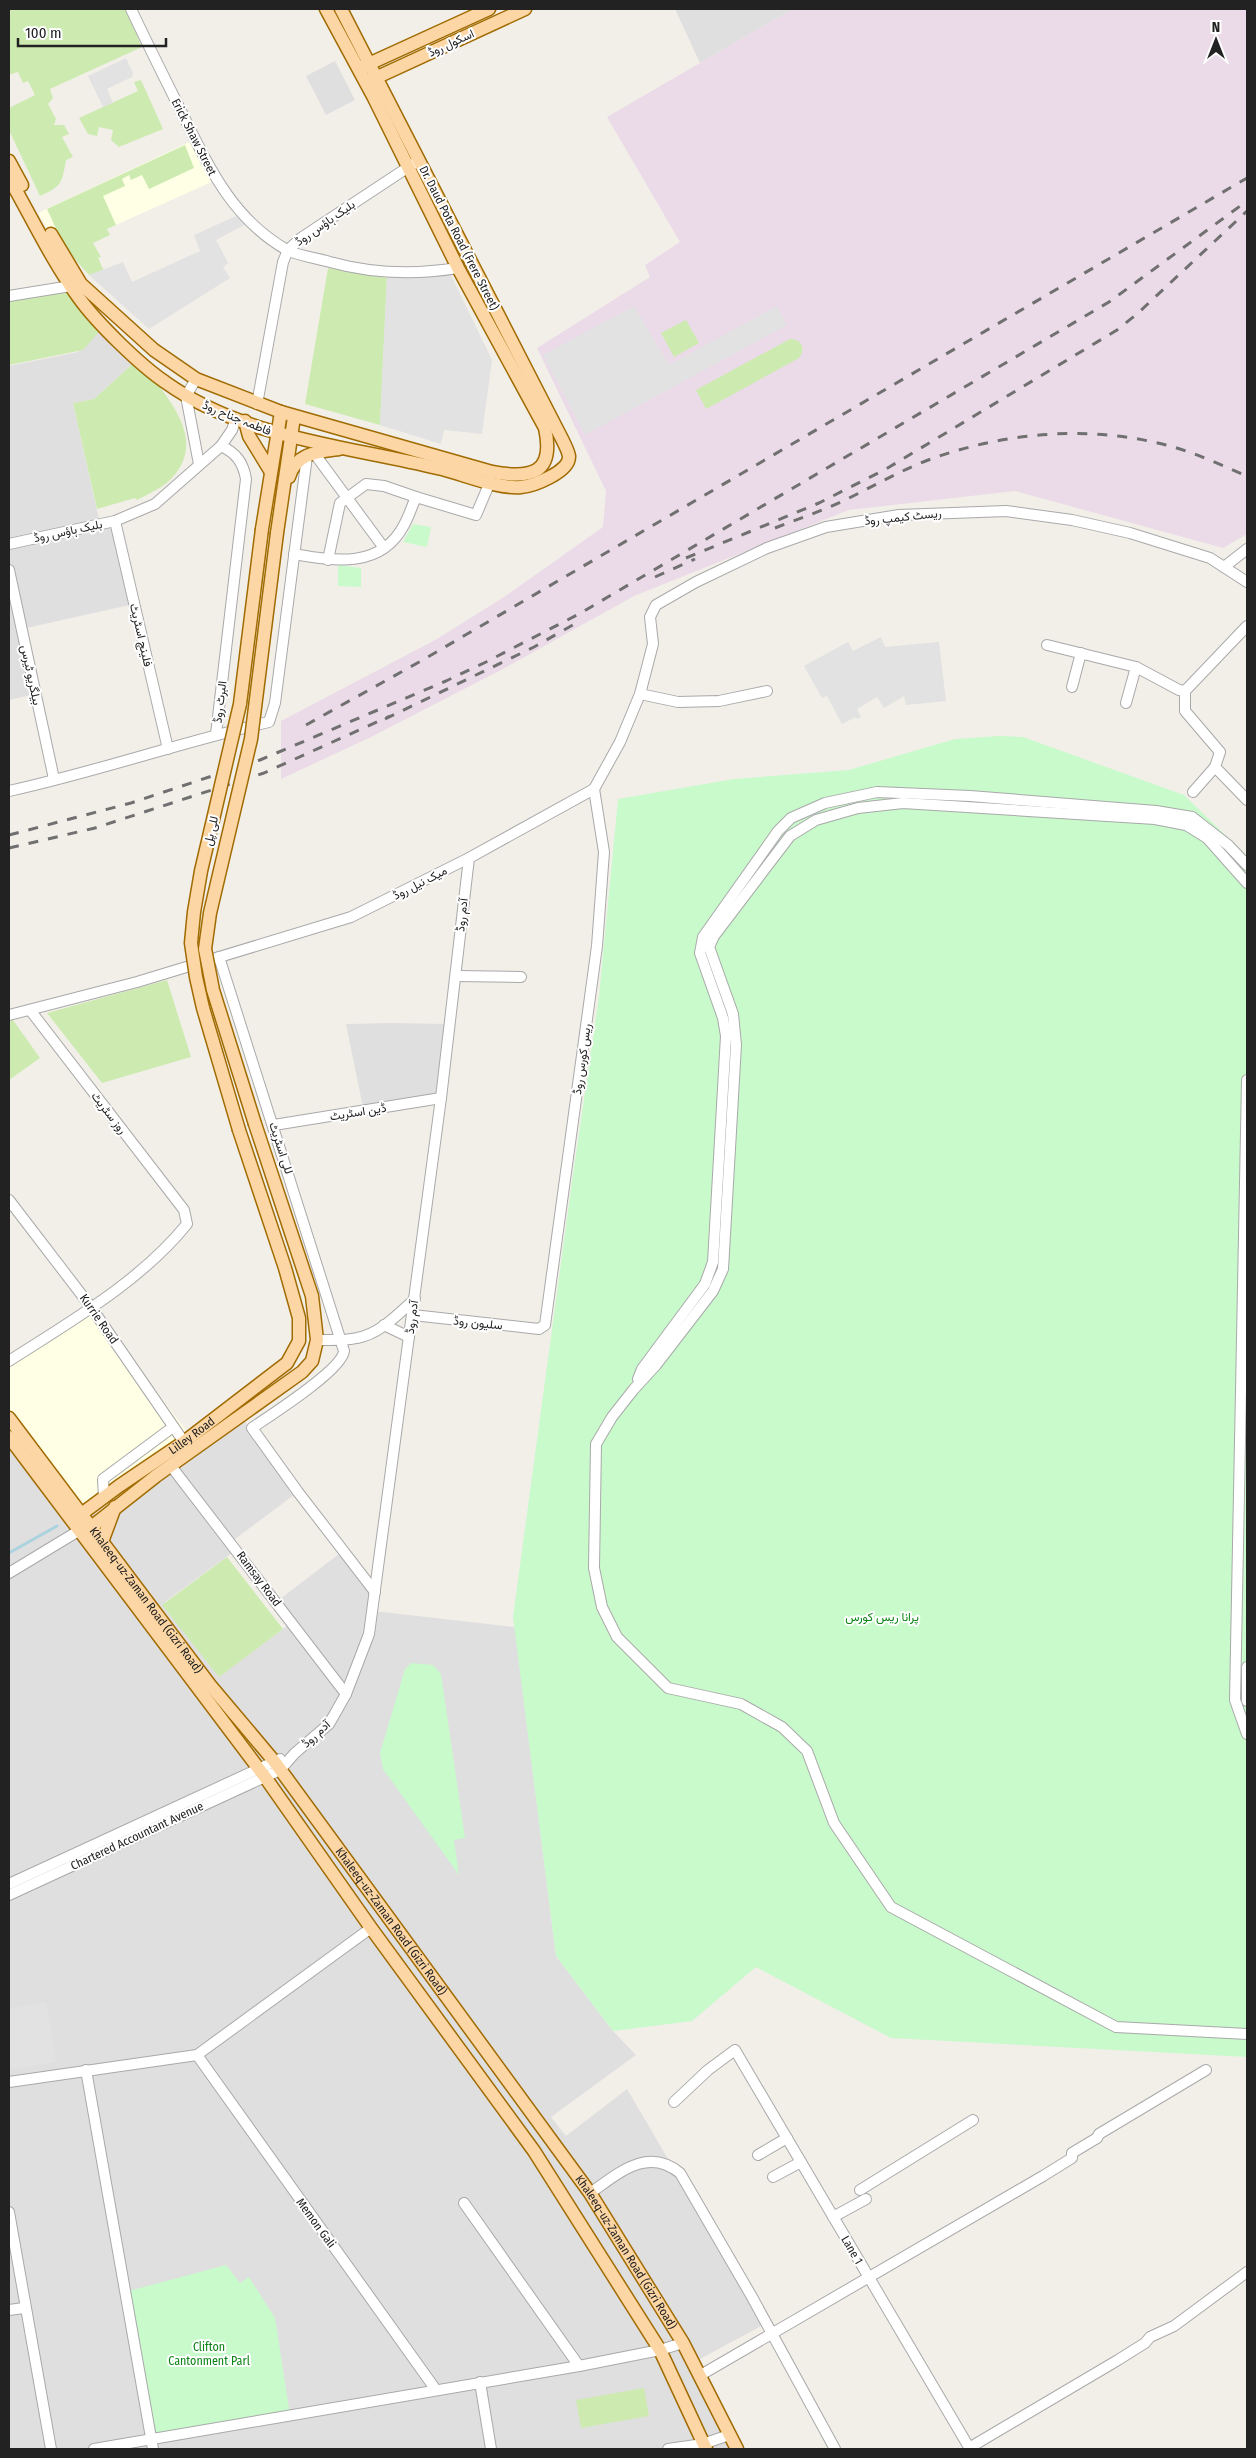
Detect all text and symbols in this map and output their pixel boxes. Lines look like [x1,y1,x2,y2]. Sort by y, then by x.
scale bar [18,15,165,47]
north arrow [1191,15,1241,65]
text: N [1212,19,1220,36]
text: 100 m [25,24,62,42]
street label: اسکول روڈ [426,26,477,61]
street label: Erick Shaw Street [169,96,219,178]
street label: Dr. Daud Pota Road (Frere Street) [416,163,502,313]
street label: بلیک ہاؤس روڈ [292,197,358,250]
street label: فاطمہ جناح روڈ [200,398,273,440]
street label: ریسٹ کیمپ روڈ [864,506,942,529]
street label: بلیک ہاؤس روڈ [32,517,104,546]
street label: فلینچ اسٹریٹ [125,602,155,668]
street label: بیلگریو ٹیرس [17,644,44,707]
street label: البرٹ روڈ [210,680,231,724]
street label: للی پل [201,815,222,847]
street label: میک نیل روڈ [391,863,450,904]
street label: آدم روڈ [453,896,472,932]
street label: ریس کورس روڈ [570,1023,595,1095]
street label: روز سٹریٹ [88,1089,130,1137]
street label: ڈین اسٹریٹ [329,1101,388,1124]
street label: للی اسٹریٹ [265,1120,296,1176]
street label: Kurrie Road [77,1291,121,1347]
street label: آدم روڈ [403,1298,422,1335]
street label: سلیون روڈ [453,1313,503,1334]
street label: Lilley Road [166,1414,217,1457]
street label: Khaleeq-uz-Zaman Road (Gizri Road) [87,1524,206,1676]
street label: Ramsay Road [234,1549,284,1609]
park label: پرانا ریس کورس [845,1610,919,1625]
street label: آدم روڈ [299,1717,335,1751]
street label: Chartered Accountant Avenue [68,1799,206,1873]
street label: Khaleeq-uz-Zaman Road (Gizri Road) [333,1845,450,1998]
street label: Khaleeq-uz-Zaman Road (Gizri Road) [572,2172,680,2332]
street label: Memon Gali [293,2195,339,2251]
street label: Lane 1 [838,2233,866,2267]
park label: Clifton Cantonment Parl [168,2340,250,2368]

